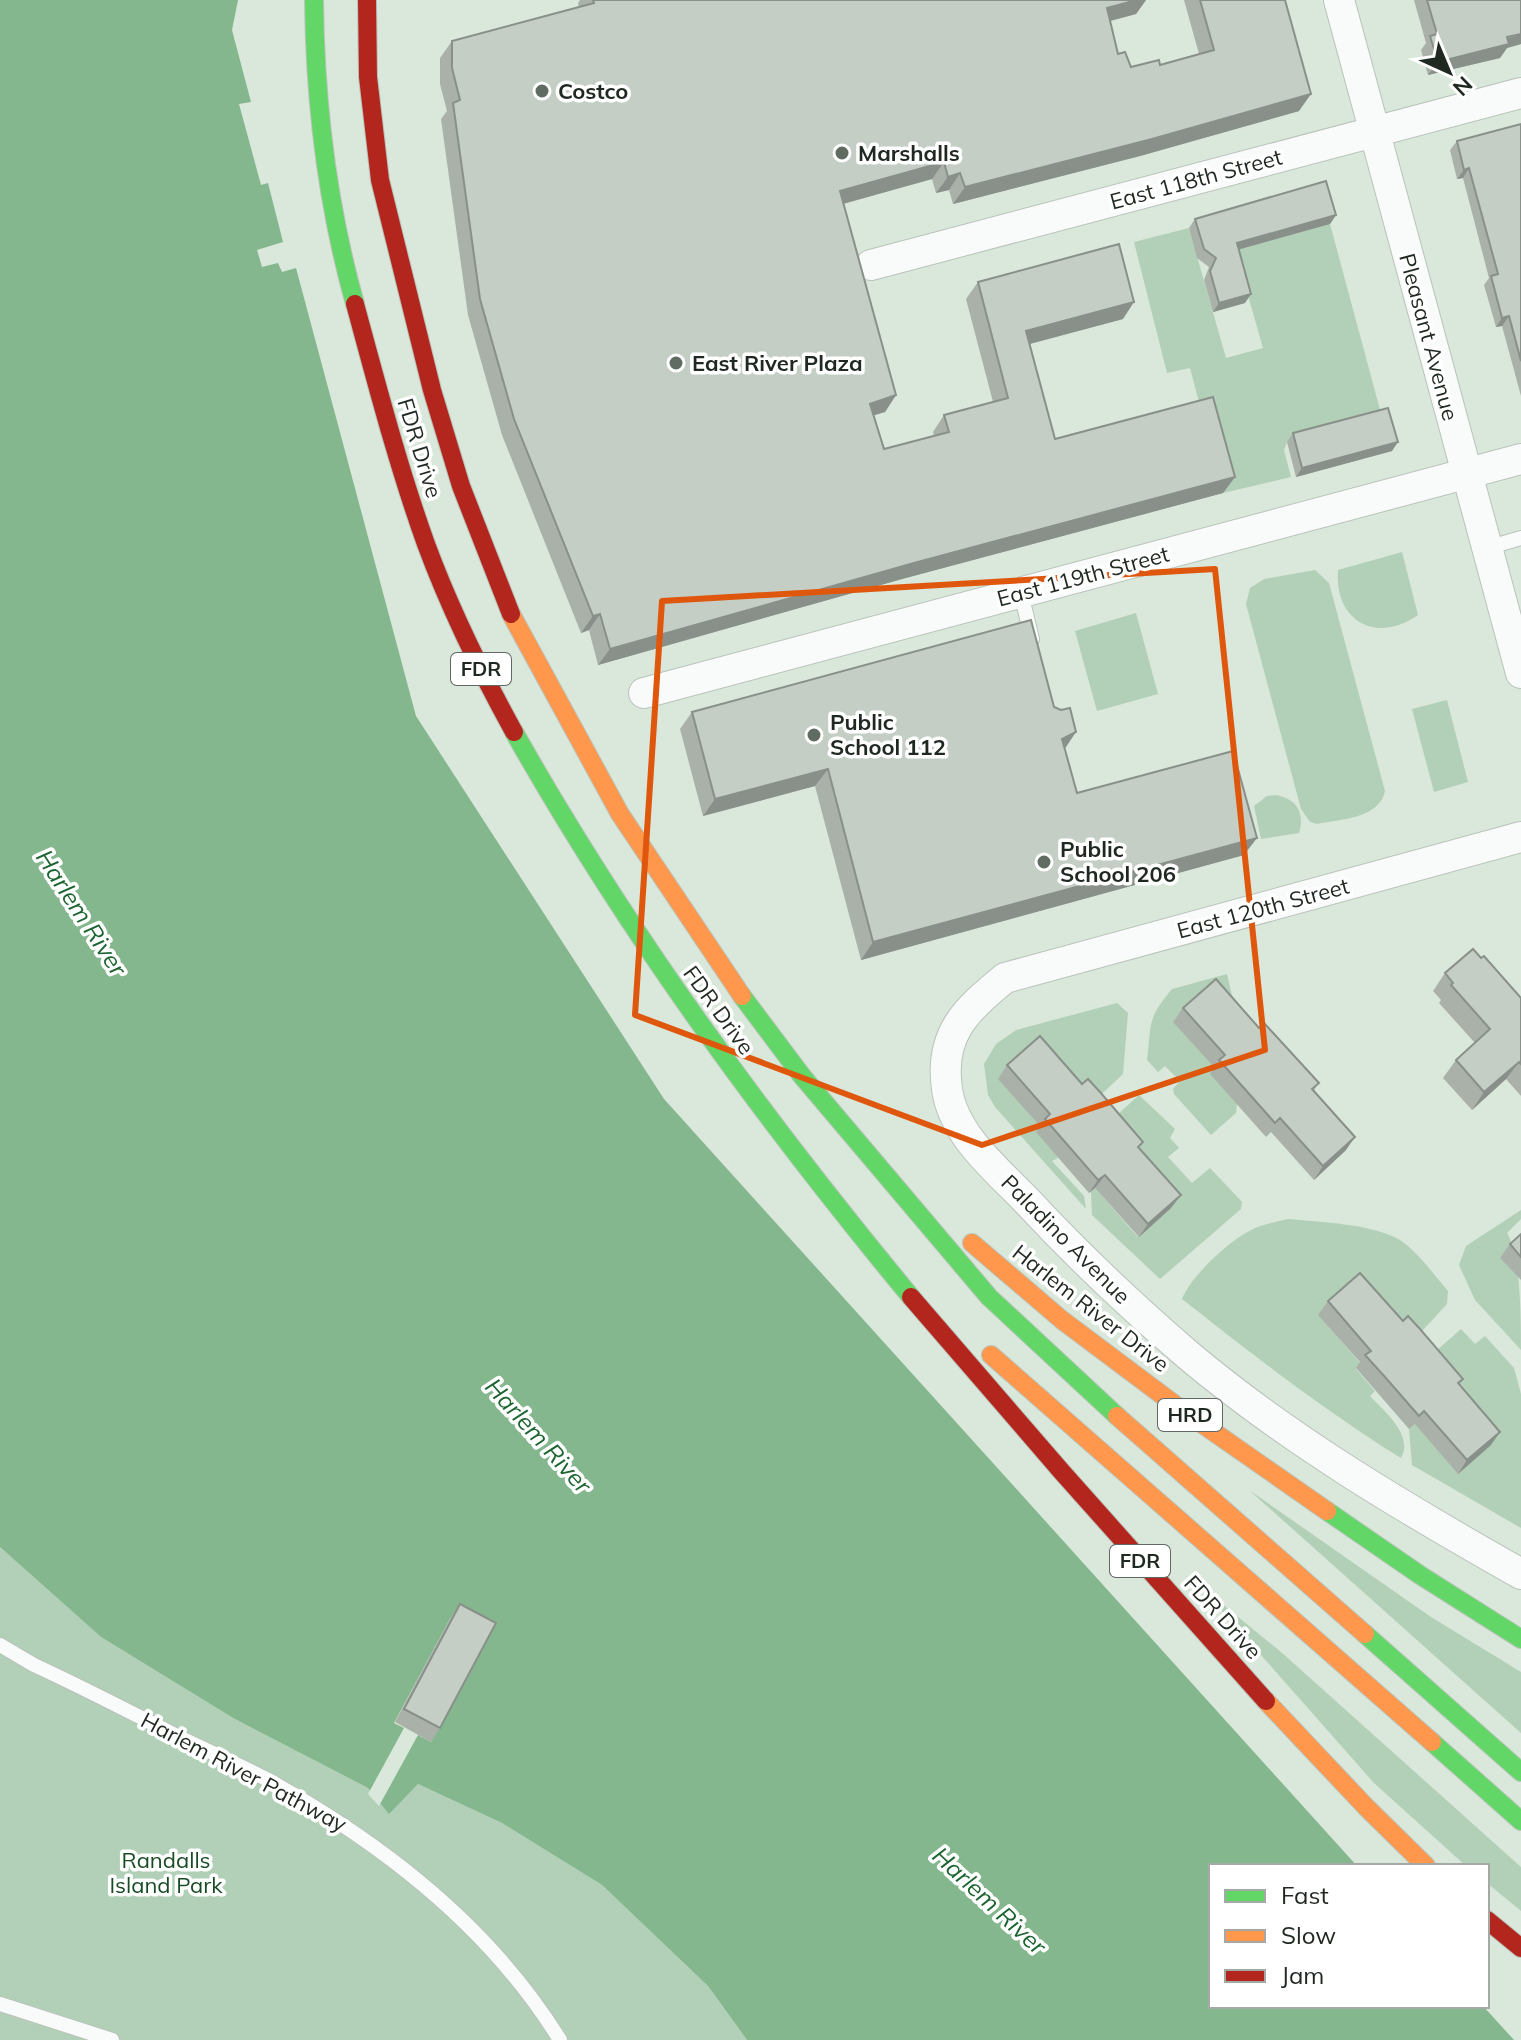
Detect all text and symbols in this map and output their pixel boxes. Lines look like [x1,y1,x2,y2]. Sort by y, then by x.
north arrow [1409,32,1489,112]
text: N [1447,71,1479,102]
place label: Costco [558,77,628,105]
marker: Costco [533,82,551,100]
place label: Marshalls [858,139,960,167]
street label: East 118th Street [1107,142,1285,215]
marker: Marshalls [833,144,851,162]
street label: Pleasant Avenue [1393,250,1465,424]
place label: East River Plaza [692,349,863,377]
marker: East River Plaza [667,354,685,372]
street label: FDR Drive [392,395,448,501]
street label: East 119th Street [994,539,1172,612]
road number: FDR [451,653,511,685]
place label: Public School 112 [830,708,946,761]
marker: Public School 112 [805,726,823,744]
place label: Public School 206 [1060,835,1176,888]
water label: Harlem River [30,844,134,982]
marker: Public School 206 [1035,853,1053,871]
street label: East 120th Street [1174,871,1352,944]
street label: FDR Drive [677,960,761,1060]
street label: Paladino Avenue [995,1168,1137,1310]
street label: Harlem River Drive [1007,1238,1175,1378]
water label: Harlem River [479,1372,599,1500]
road number: HRD [1158,1399,1222,1431]
road number: FDR [1110,1545,1170,1577]
street label: FDR Drive [1178,1569,1268,1665]
street label: Harlem River Pathway [136,1706,352,1838]
water label: Harlem River [927,1840,1054,1961]
park label: Randalls Island Park [109,1846,223,1899]
legend [1209,1864,1489,2008]
text: Fast [1281,1880,1329,1910]
text: Slow [1281,1920,1336,1950]
text: Jam [1281,1960,1324,1990]

